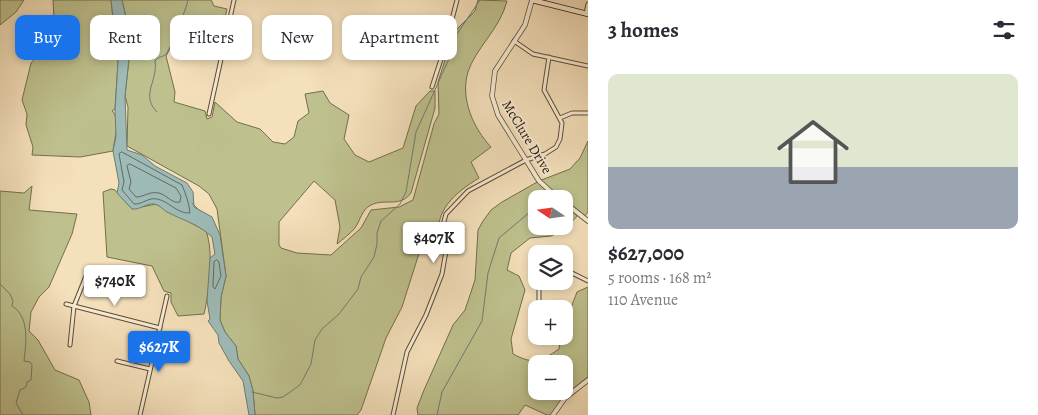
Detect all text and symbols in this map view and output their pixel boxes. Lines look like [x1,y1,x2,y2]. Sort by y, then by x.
chip: Buy [15,15,80,60]
chip: Rent [90,15,160,60]
chip: Filters [170,15,252,60]
chip: New [262,15,332,60]
chip: Apartment [342,15,457,60]
text: 3 homes [608,16,679,44]
icon: filters [990,16,1018,44]
street label: McClure Drive [497,97,557,177]
icon: home [768,107,858,197]
north arrow [528,190,572,235]
map controls [528,190,573,400]
pin: $407K [399,222,469,264]
text: $407K [414,227,454,249]
text: $627,000 [608,239,684,267]
button: layers [528,245,573,290]
pin: $740K [80,264,150,307]
text: 5 rooms · 168 m² [608,267,712,289]
text: $740K [95,270,135,292]
text: 110 Avenue [608,289,678,311]
button: + [528,300,573,345]
pin: $627K [124,330,194,373]
text: $627K [139,336,179,358]
button: − [528,355,573,400]

